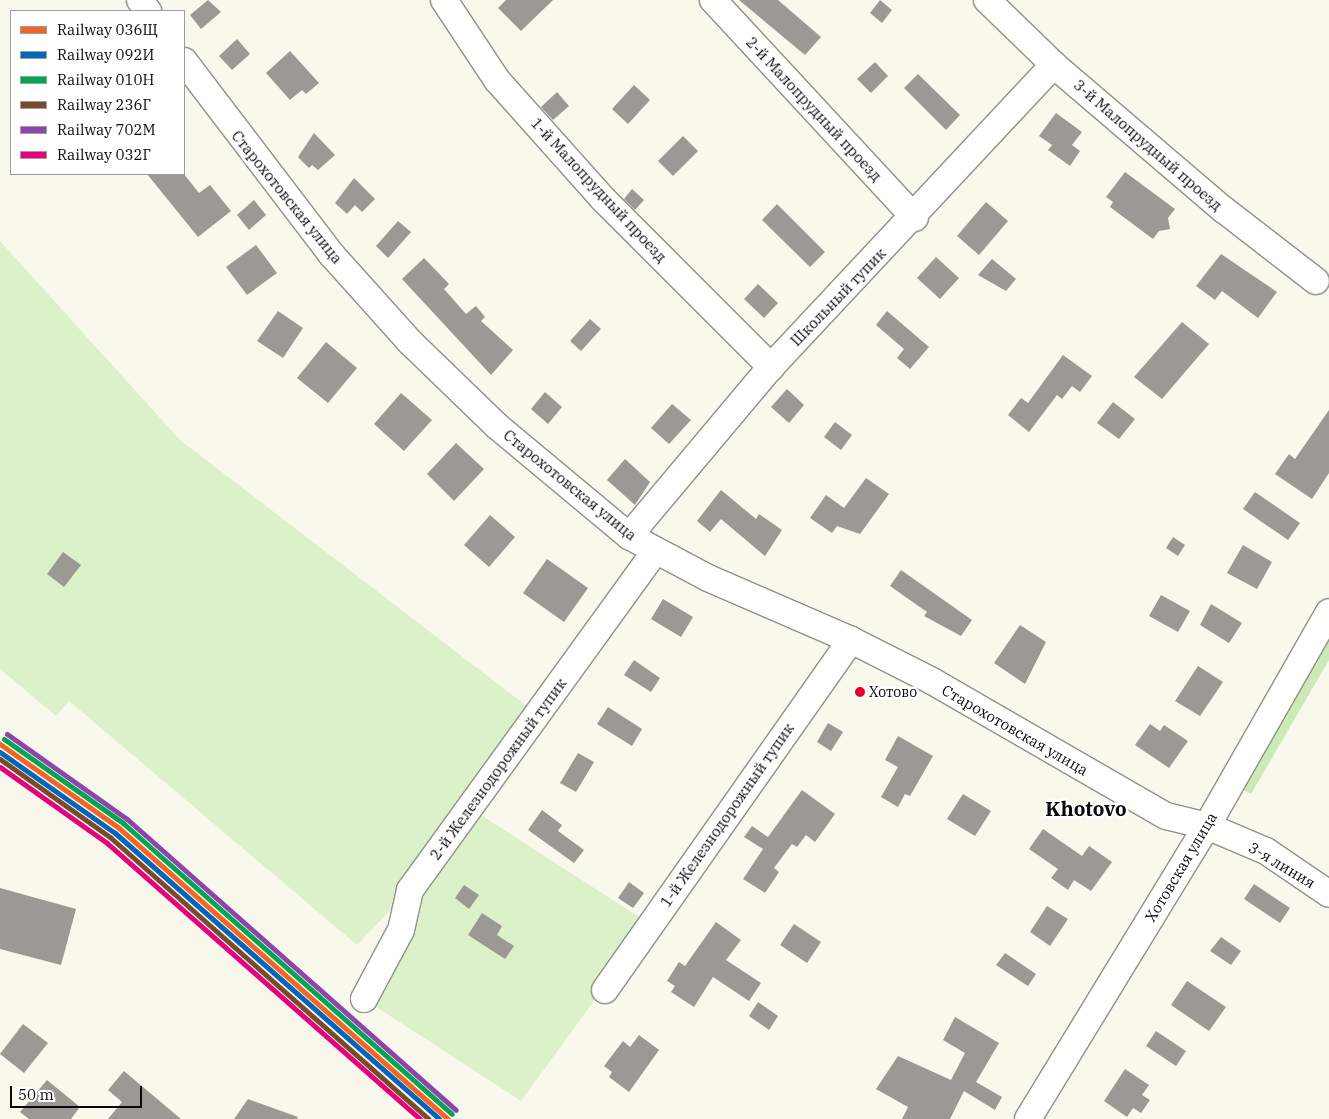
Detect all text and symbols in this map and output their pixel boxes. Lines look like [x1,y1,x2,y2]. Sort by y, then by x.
legend [10,10,185,175]
text: Railway 036Щ [57,20,158,39]
street label: 2-й Малопрудный проезд [742,33,886,185]
text: Railway 092И [57,45,154,64]
text: Railway 010Н [57,70,154,89]
street label: 3-й Малопрудный проезд [1070,76,1226,214]
text: Railway 236Г [57,95,151,114]
street label: 1-й Малопрудный проезд [527,114,671,266]
text: Railway 702М [57,120,156,139]
street label: Старохотовская улица [228,127,346,267]
text: Railway 032Г [57,145,151,164]
street label: Школьный тупик [787,244,889,350]
street label: Старохотовская улица [500,426,640,544]
street label: 2-й Железнодорожный тупик [426,675,570,863]
street label: Старохотовская улица [939,681,1091,779]
place label: Хотово [869,684,917,700]
marker: Хотово [855,687,865,697]
street label: 1-й Железнодорожный тупик [656,720,798,910]
district label: Khotovo [1045,796,1127,820]
street label: Хотовская улица [1141,809,1221,925]
street label: 3-я линия [1245,838,1319,892]
scale bar [12,1076,145,1108]
text: 50 m [18,1085,54,1104]

